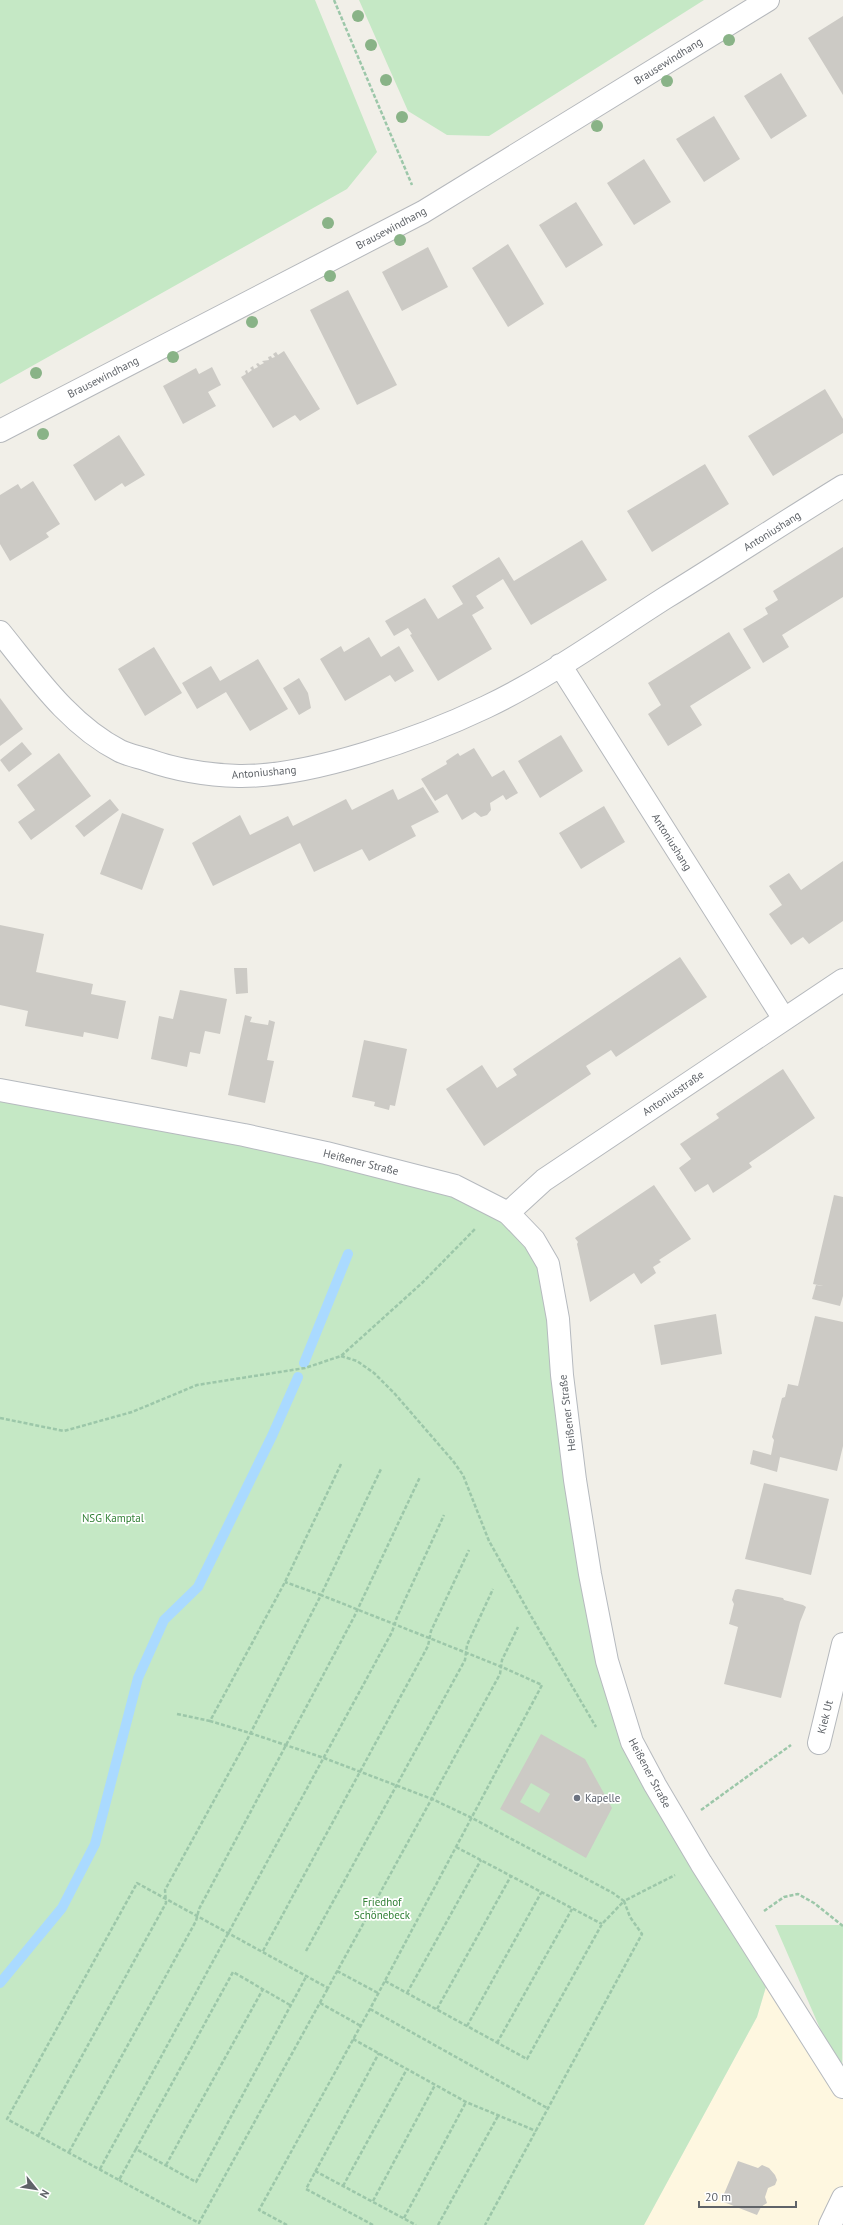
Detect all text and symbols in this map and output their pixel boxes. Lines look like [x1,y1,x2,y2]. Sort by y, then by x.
street label: Brausewindhang [631,34,705,88]
street label: Brausewindhang [353,203,429,252]
street label: Brausewindhang [65,353,141,401]
street label: Antoniushang [741,508,803,554]
street label: Antoniushang [231,762,297,782]
street label: Antoniushang [649,811,695,873]
street label: Antoniusstraße [640,1067,707,1119]
street label: Heißener Straße [322,1146,401,1178]
street label: Heißener Straße [555,1373,579,1452]
park label: NSG Kamptal [82,1511,145,1525]
street label: Kiek Ut [814,1699,836,1735]
street label: Heißener Straße [626,1736,674,1811]
place label: Kapelle [585,1791,621,1805]
marker: Kapelle [572,1793,582,1803]
park label: Friedhof Schönebeck [354,1895,411,1922]
north arrow [16,2169,56,2209]
scale bar [699,2183,796,2209]
text: N [37,2187,53,2201]
text: 20 m [705,2189,731,2204]

